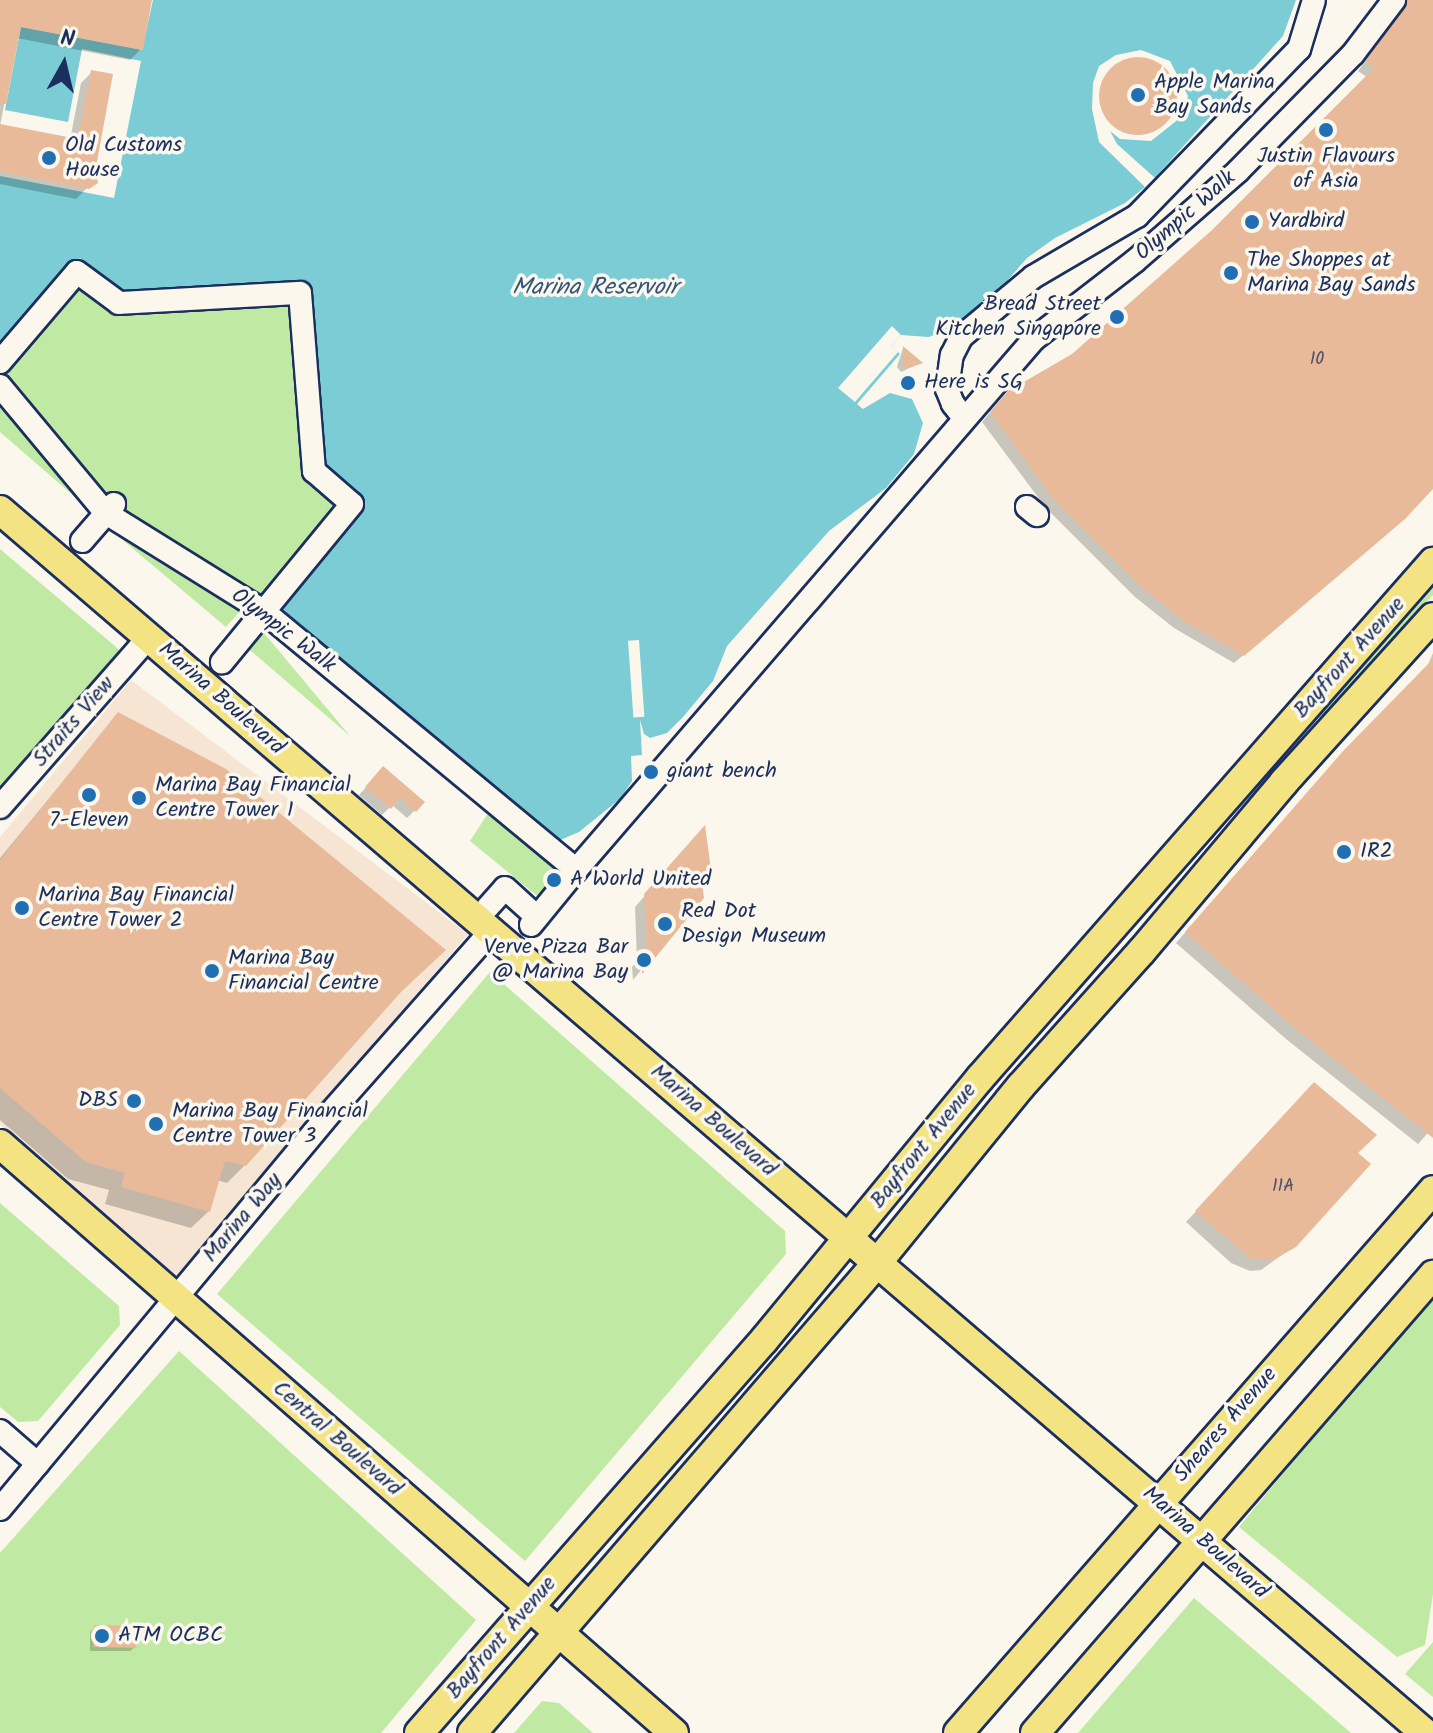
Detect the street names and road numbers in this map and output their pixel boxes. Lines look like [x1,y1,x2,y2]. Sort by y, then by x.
street label: Olympic Walk [1130,165,1242,267]
street label: Olympic Walk [225,583,341,679]
street label: Bayfront Avenue [1289,592,1411,724]
street label: Marina Boulevard [152,637,290,761]
street label: Straits View [27,671,121,773]
street label: Marina Boulevard [644,1059,782,1183]
street label: Bayfront Avenue [865,1078,983,1214]
street label: Marina Way [198,1168,288,1268]
street label: Sheares Avenue [1169,1362,1283,1488]
street label: Central Boulevard [267,1376,407,1502]
street label: Marina Boulevard [1136,1481,1274,1605]
street label: Bayfront Avenue [442,1571,562,1705]

